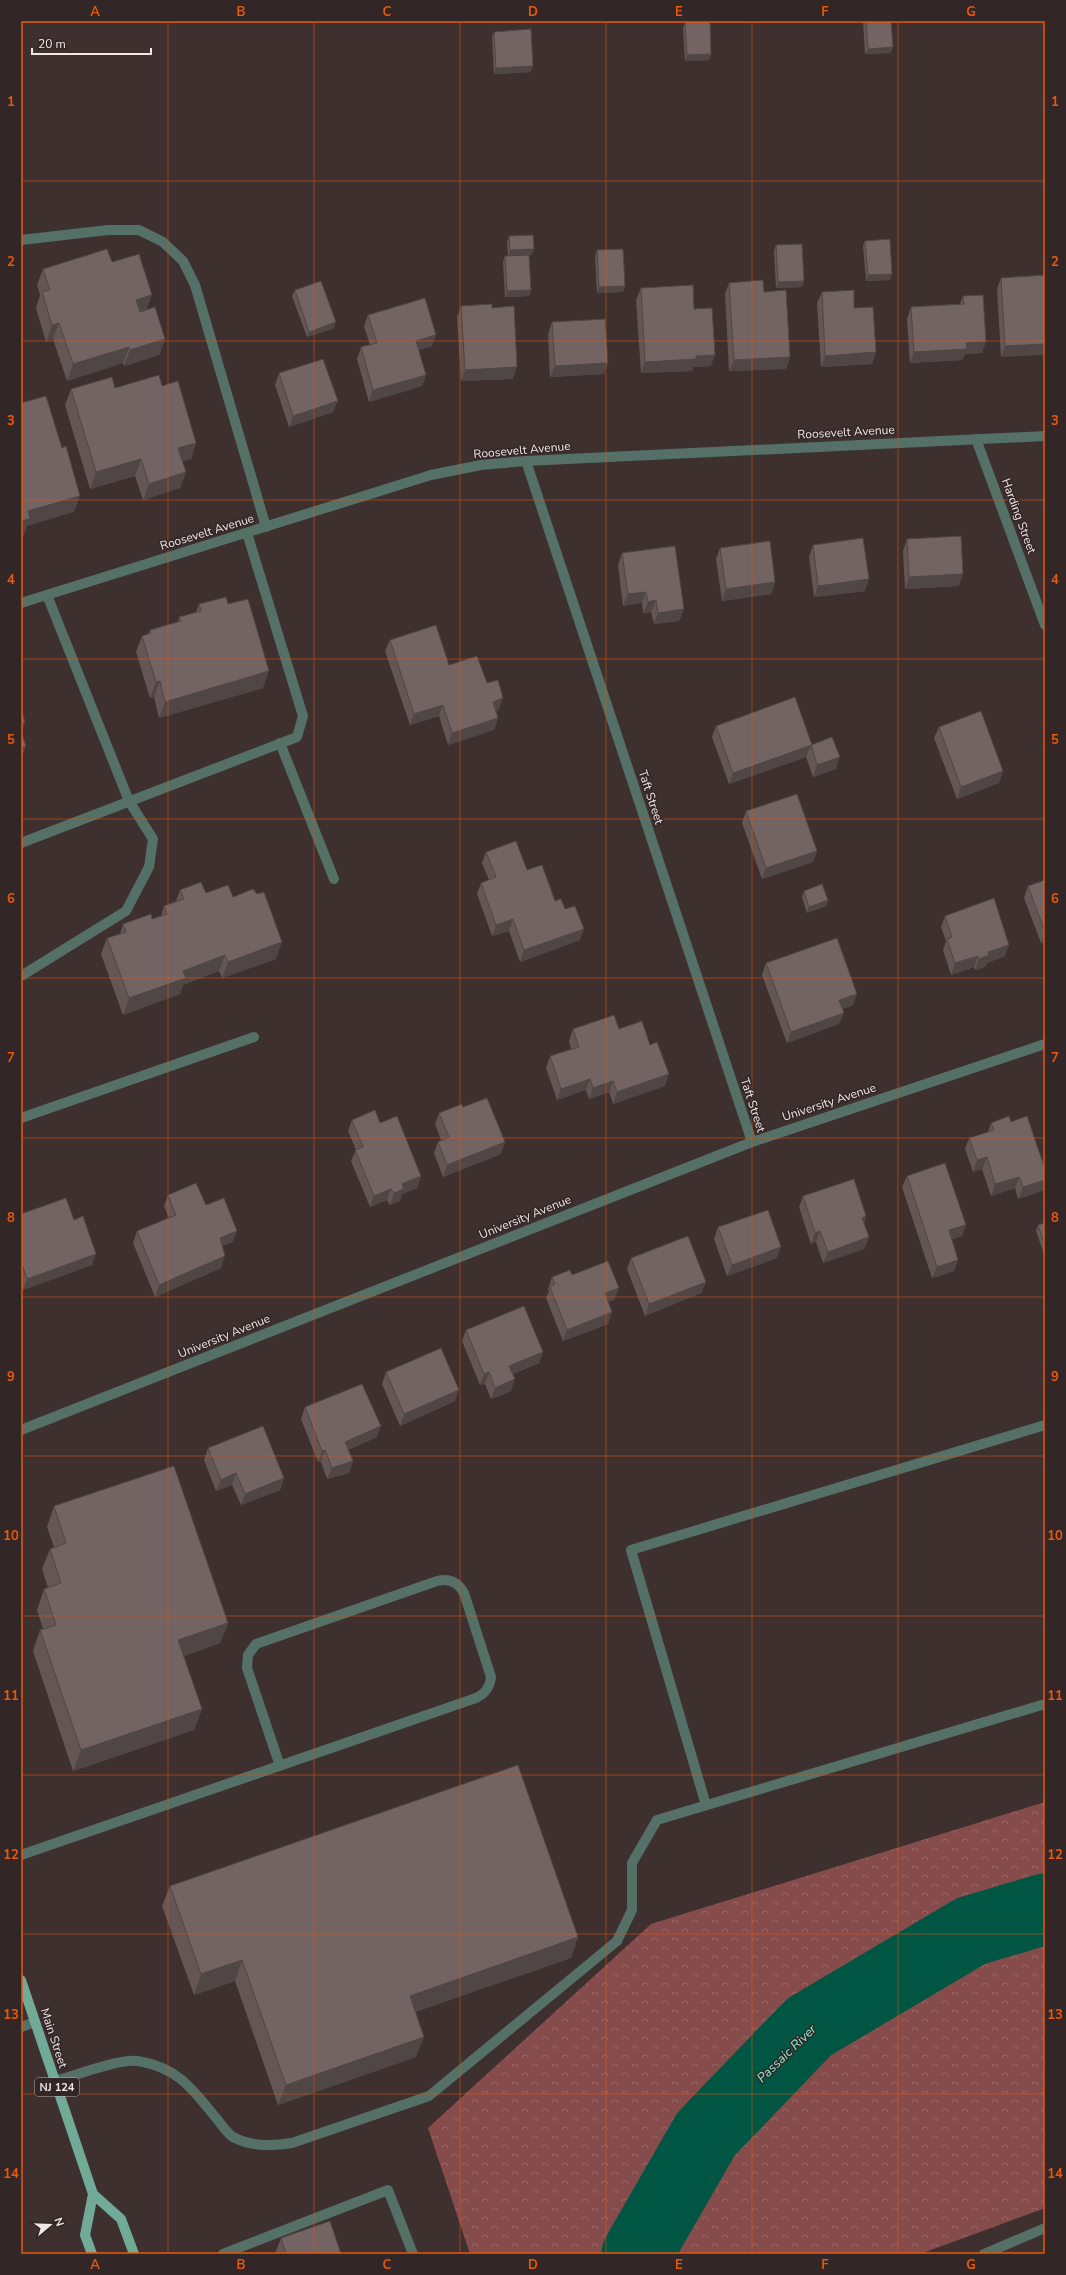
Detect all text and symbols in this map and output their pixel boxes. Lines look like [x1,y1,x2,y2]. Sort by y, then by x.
text: A [90,3,100,21]
text: B [237,3,246,21]
text: C [383,3,392,21]
text: D [528,3,538,21]
text: E [675,3,683,21]
text: F [821,3,829,21]
text: G [966,3,976,21]
scale bar [32,30,151,56]
text: 20 m [38,36,66,52]
text: 1 [7,93,15,111]
text: 1 [1051,93,1059,111]
text: 2 [7,253,15,271]
text: 2 [1051,253,1059,271]
text: 3 [7,412,15,430]
text: 3 [1051,412,1059,430]
street label: Roosevelt Avenue [797,421,895,443]
street label: Roosevelt Avenue [473,438,571,462]
street label: Harding Street [998,476,1040,557]
street label: Roosevelt Avenue [158,510,256,554]
text: 4 [7,571,15,589]
text: 4 [1051,571,1059,589]
text: 5 [7,731,15,749]
text: 5 [1051,731,1059,749]
street label: Taft Street [635,768,668,827]
text: 6 [7,890,15,908]
text: 6 [1051,890,1059,908]
text: 7 [7,1049,15,1067]
text: 7 [1051,1049,1059,1067]
street label: Taft Street [737,1076,770,1135]
street label: University Avenue [780,1079,878,1125]
street label: University Avenue [477,1191,573,1243]
text: 8 [7,1209,15,1227]
text: 8 [1051,1209,1059,1227]
street label: University Avenue [176,1310,272,1362]
text: 9 [7,1368,15,1386]
text: 9 [1051,1368,1059,1386]
text: 10 [3,1527,19,1545]
text: 10 [1047,1527,1063,1545]
text: 11 [3,1687,19,1705]
text: 11 [1047,1687,1063,1705]
text: 12 [3,1846,19,1864]
text: 12 [1047,1846,1063,1864]
text: 13 [3,2006,19,2024]
street label: Main Street [37,2006,71,2071]
text: 13 [1047,2006,1063,2024]
water label: Passaic River [753,2020,821,2087]
road number: NJ 124 [35,2078,79,2096]
text: 14 [3,2165,19,2183]
text: 14 [1047,2165,1063,2183]
north arrow [30,2205,70,2245]
text: N [51,2216,67,2228]
text: A [90,2256,100,2274]
text: B [237,2256,246,2274]
text: C [383,2256,392,2274]
text: D [528,2256,538,2274]
text: E [675,2256,683,2274]
text: F [821,2256,829,2274]
text: G [966,2256,976,2274]

